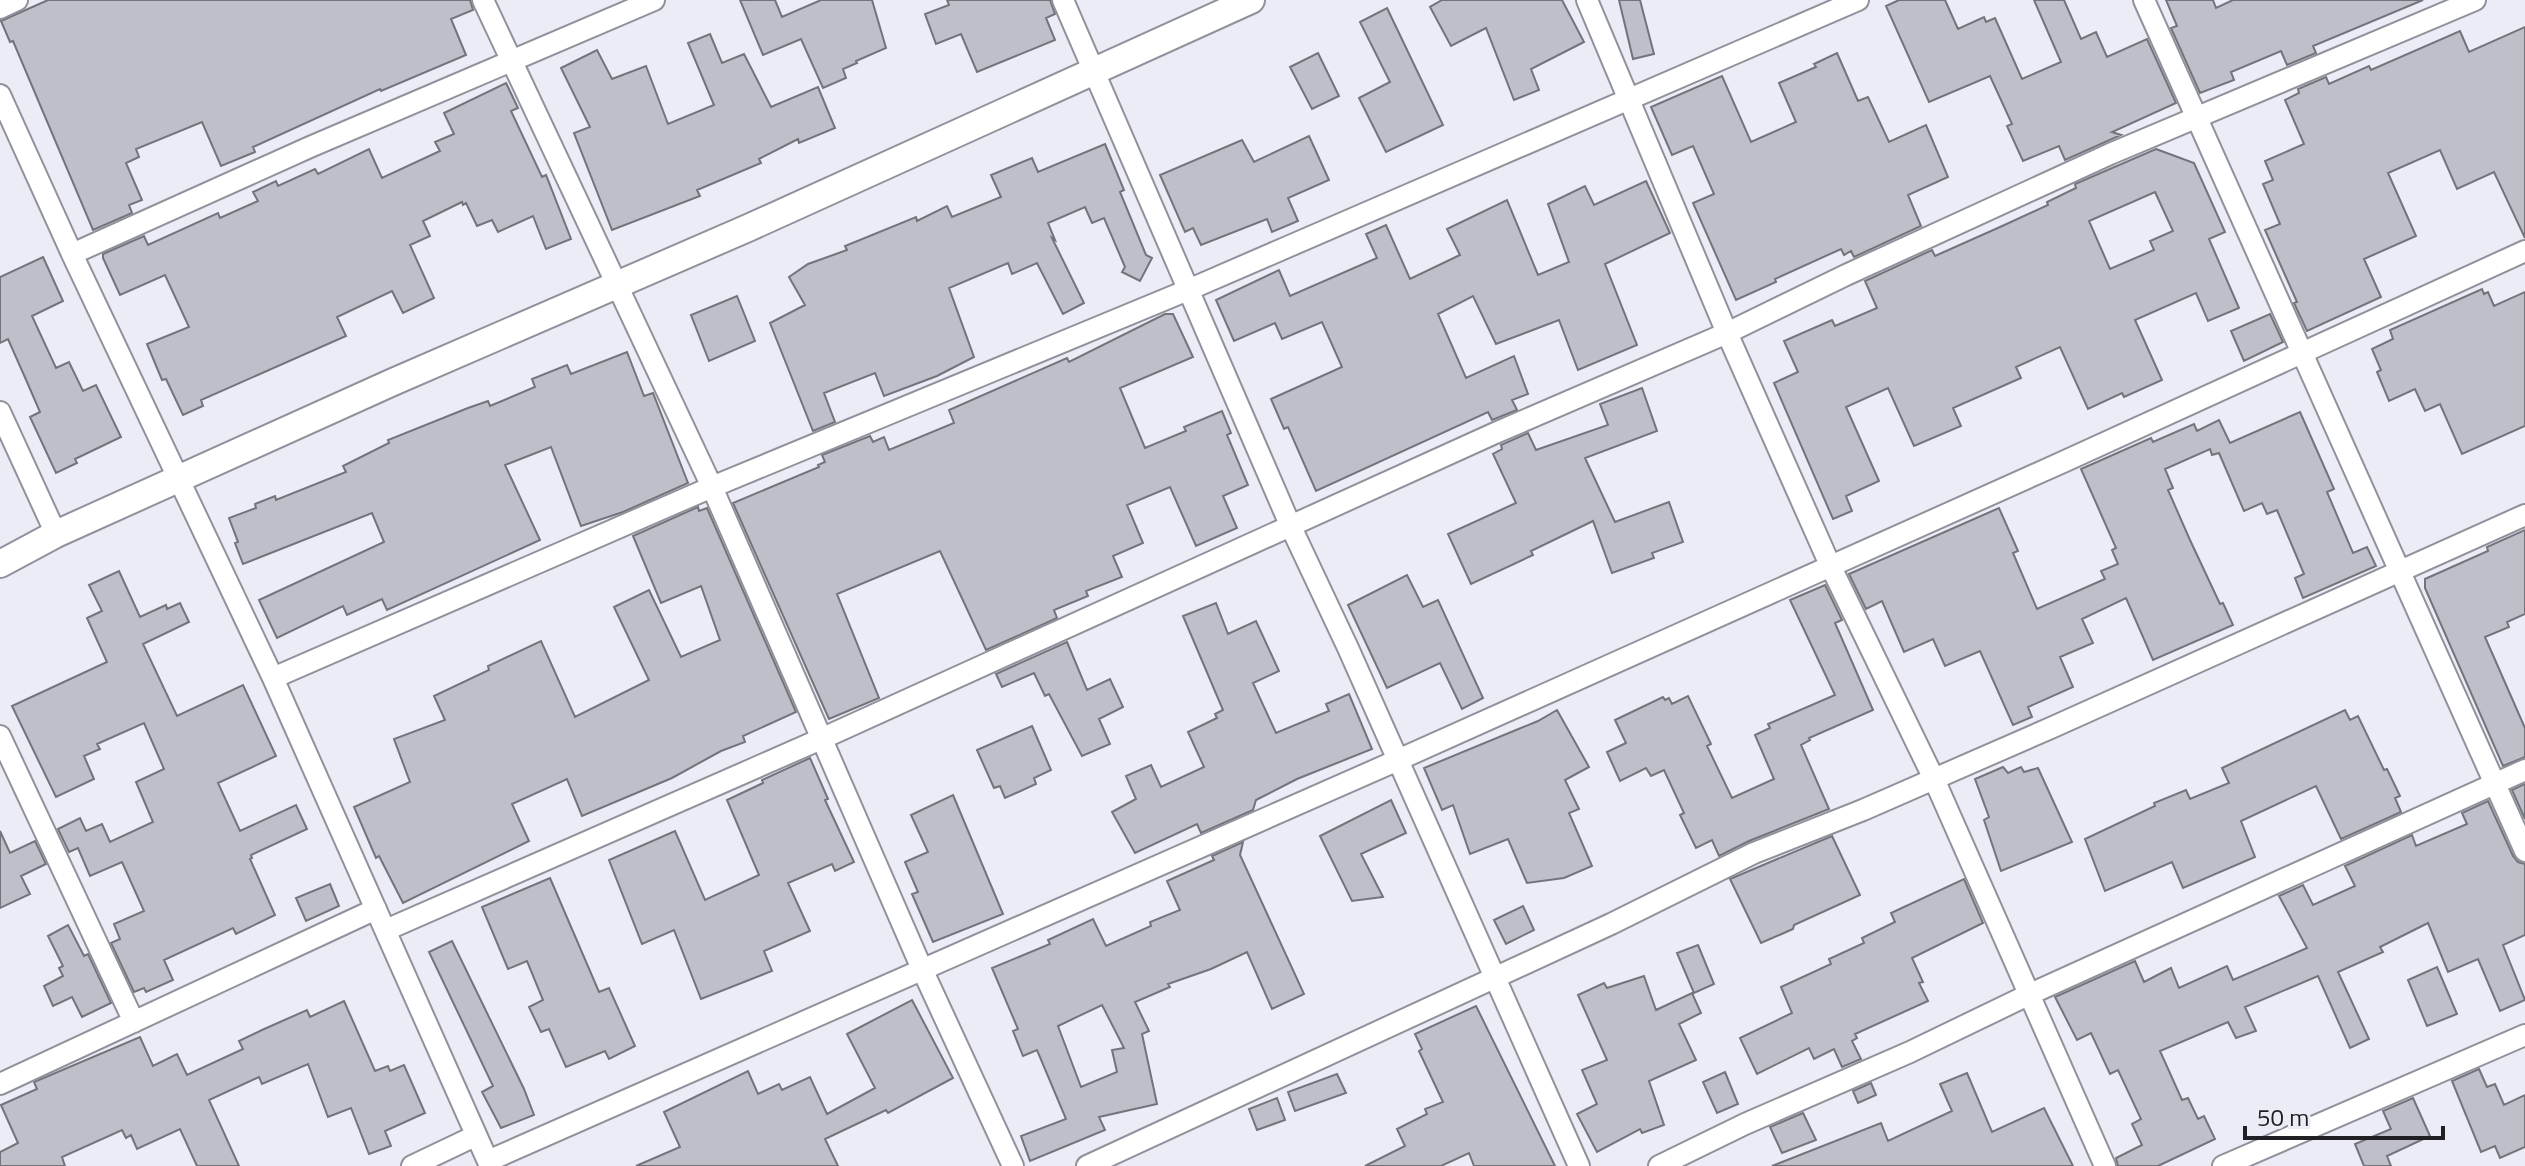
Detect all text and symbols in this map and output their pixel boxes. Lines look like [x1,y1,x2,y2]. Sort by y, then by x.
scale bar [2245,1090,2443,1140]
text: 50 m [2257,1099,2309,1135]

